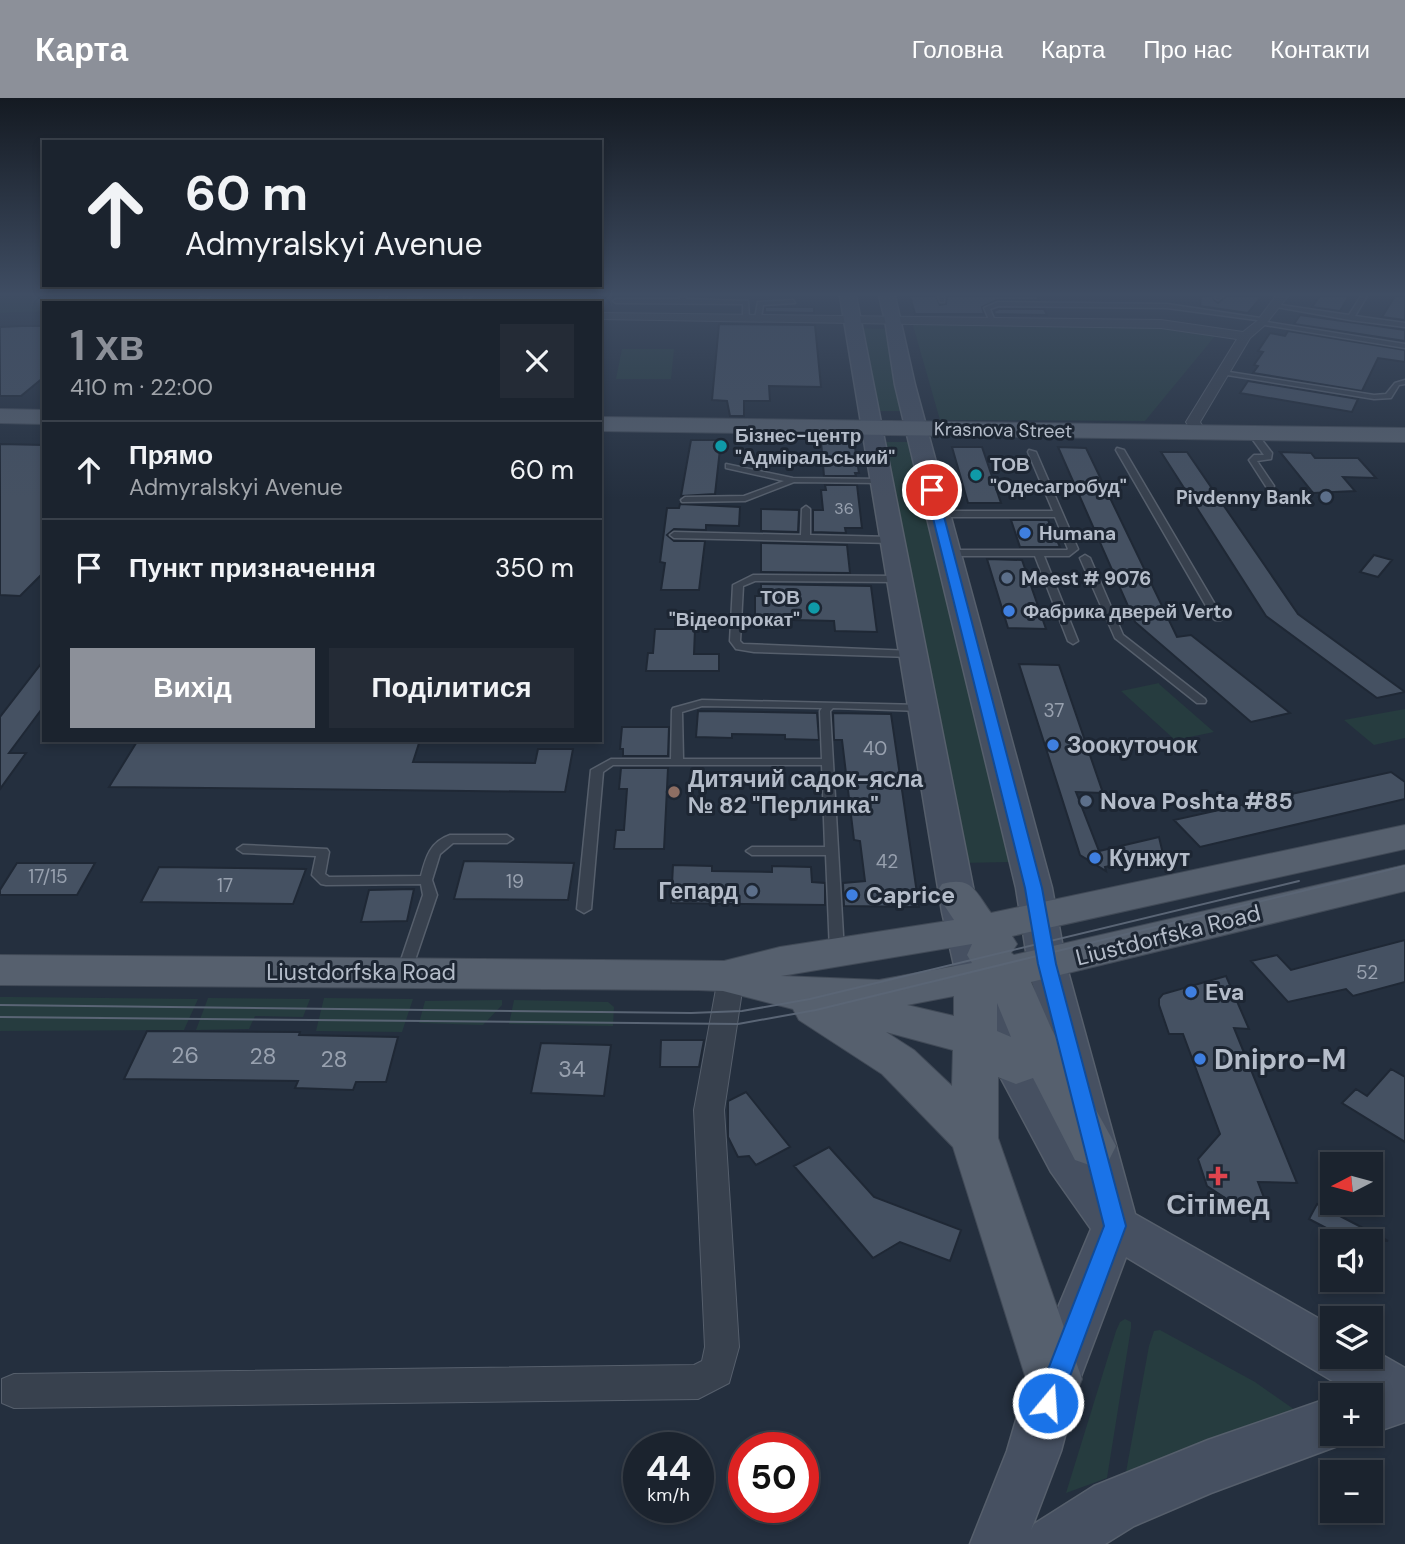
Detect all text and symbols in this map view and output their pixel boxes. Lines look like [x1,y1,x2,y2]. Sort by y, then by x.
text: Карта [35,28,128,71]
text: Головна [912,34,1003,65]
text: Карта [1041,34,1105,65]
text: Про нас [1143,34,1232,65]
text: Контакти [1270,34,1370,65]
text: 60 m [185,161,308,225]
icon: ahead [70,168,161,259]
text: Admyralskyi Avenue [185,223,483,265]
text: 1 хв [70,318,144,373]
button: close [500,324,574,398]
text: 410 m · 22:00 [70,372,213,402]
street label: Krasnova Street [934,416,1072,444]
place label: Бізнес-центр "Адміральський" [735,423,895,470]
text: Прямо [129,438,213,472]
marker: Бізнес-центр "Адміральський" [713,438,729,454]
icon: ahead [70,451,108,489]
place label: ТОВ "Одесагробуд" [990,452,1127,499]
text: 60 m [510,453,574,487]
pin [902,460,962,520]
marker: ТОВ "Одесагробуд" [968,467,984,483]
icon: arrive [913,471,951,509]
text: Admyralskyi Avenue [129,472,343,502]
place label: Pivdenny Bank [1176,485,1312,510]
marker: Pivdenny Bank [1318,489,1334,505]
house number: 36 [834,498,854,519]
place label: Humana [1039,521,1116,546]
marker: Humana [1017,525,1033,541]
icon: arrive [70,549,108,587]
text: Пункт призначення [129,551,376,585]
text: 350 m [495,551,574,585]
place label: Meest # 9076 [1021,566,1151,591]
marker: Meest # 9076 [999,570,1015,586]
place label: ТОВ "Відеопрокат" [669,585,800,632]
place label: Фабрика дверей Verto [1023,599,1233,624]
marker: ТОВ "Відеопрокат" [806,600,822,616]
marker: Фабрика дверей Verto [1001,603,1017,619]
button: Вихід [70,648,315,728]
button: Поділитися [329,648,574,728]
house number: 37 [1043,698,1065,723]
place label: Зоокуточок [1067,730,1198,760]
house number: 40 [863,736,887,761]
marker: Зоокуточок [1045,737,1061,753]
place label: Дитячий садок-ясла № 82 "Перлинка" [688,764,923,820]
marker: Дитячий садок-ясла № 82 "Перлинка" [666,784,682,800]
place label: Nova Poshta #85 [1100,786,1293,816]
marker: Nova Poshta #85 [1078,793,1094,809]
place label: Кунжут [1109,843,1190,873]
house number: 42 [876,849,898,874]
marker: Кунжут [1087,850,1103,866]
house number: 17/15 [28,864,68,889]
house number: 19 [506,869,524,894]
house number: 17 [217,873,233,898]
place label: Гепард [659,876,738,906]
place label: Caprice [866,880,955,910]
marker: Гепард [744,883,760,899]
marker: Caprice [844,887,860,903]
street label: Liustdorfska Road [1072,897,1264,973]
street label: Liustdorfska Road [266,957,456,987]
house number: 52 [1356,960,1378,985]
place label: Eva [1205,977,1244,1007]
marker: Eva [1183,984,1199,1000]
house number: 26 [171,1040,199,1070]
house number: 28 [250,1041,276,1071]
place label: Dnipro-M [1214,1041,1346,1078]
house number: 28 [321,1044,347,1074]
marker: Dnipro-M [1192,1051,1208,1067]
house number: 34 [558,1054,586,1084]
north arrow [1320,1152,1382,1214]
map controls [1320,1152,1383,1523]
marker: Сітімед [1210,1168,1226,1184]
place label: Сітімед [1166,1186,1270,1223]
button: sound [1320,1229,1383,1292]
button: layers [1320,1306,1383,1369]
position arrow [1011,1366,1085,1440]
button: + [1320,1383,1383,1446]
speed limit sign: 50 [728,1432,819,1523]
text: 44 [646,1445,691,1491]
button: − [1320,1460,1383,1523]
text: km/h [647,1483,690,1507]

